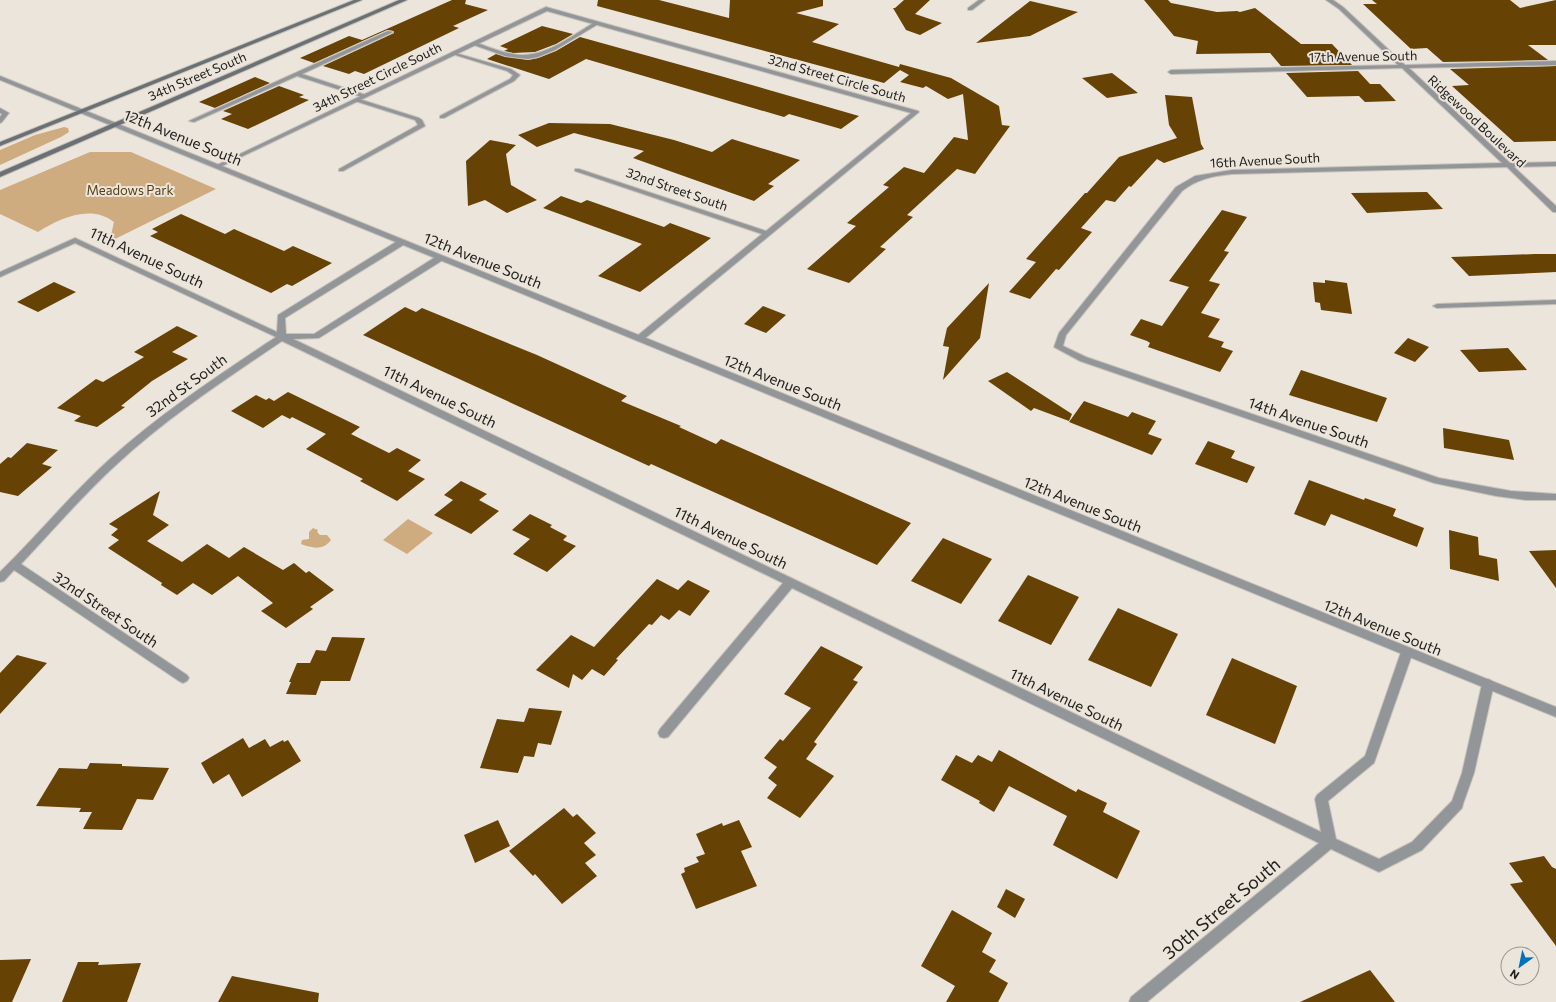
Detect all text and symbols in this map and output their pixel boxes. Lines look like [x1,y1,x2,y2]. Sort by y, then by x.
street label: 34th Street Circle South [310,39,444,115]
street label: 17th Avenue South [1308,47,1418,65]
street label: 34th Street South [145,48,249,104]
street label: 32nd Street Circle South [766,51,908,105]
street label: Ridgewood Boulevard [1425,71,1529,171]
street label: 12th Avenue South [121,105,245,169]
street label: 16th Avenue South [1210,149,1320,171]
street label: 32nd Street South [624,164,730,214]
park label: Meadows Park [86,182,174,198]
street label: 11th Avenue South [87,223,207,291]
street label: 12th Avenue South [421,228,545,292]
street label: 32nd St South [142,350,230,420]
street label: 12th Avenue South [721,350,845,414]
street label: 11th Avenue South [380,361,500,431]
street label: 14th Avenue South [1246,393,1372,451]
street label: 12th Avenue South [1021,472,1145,536]
street label: 11th Avenue South [671,502,791,572]
street label: 32nd Street South [50,567,162,651]
street label: 12th Avenue South [1321,595,1445,659]
street label: 11th Avenue South [1007,664,1127,734]
street label: 30th Street South [1158,852,1284,964]
north arrow [1500,946,1540,986]
text: N [1507,967,1521,983]

